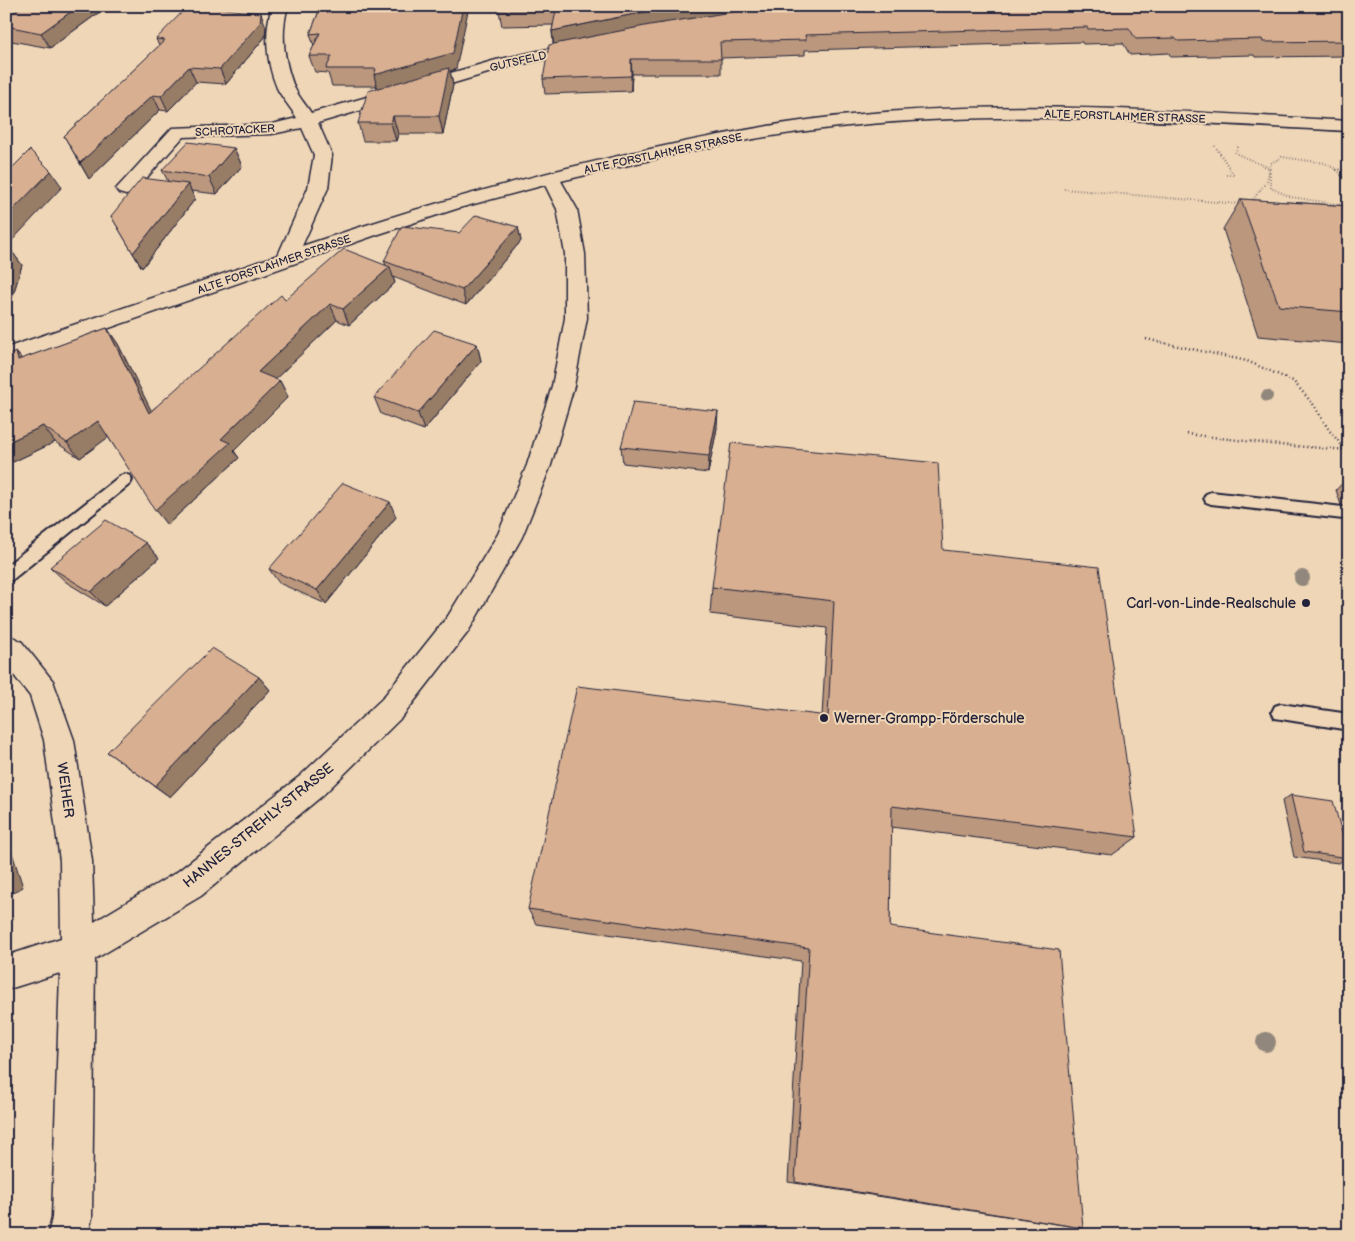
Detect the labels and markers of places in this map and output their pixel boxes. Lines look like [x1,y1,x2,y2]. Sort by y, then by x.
place label: Carl-von-Linde-Realschule [1126,595,1296,612]
marker: Carl-von-Linde-Realschule [1300,597,1312,609]
place label: Werner-Grampp-Förderschule [834,710,1025,727]
marker: Werner-Grampp-Förderschule [818,712,830,724]

